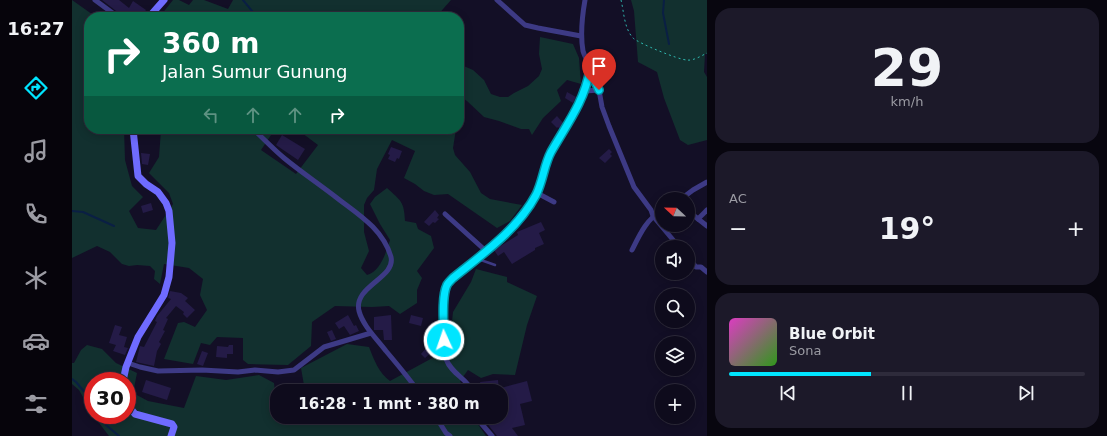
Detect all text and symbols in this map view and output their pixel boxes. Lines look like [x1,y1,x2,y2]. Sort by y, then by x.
text: 16:27 [7,18,65,39]
text: 360 m [162,27,259,60]
icon: right [96,28,148,80]
text: 29 [871,38,943,98]
pin [582,49,616,90]
icon: arrive [588,55,610,77]
text: Jalan Sumur Gunung [162,61,347,82]
icon: directions [22,74,50,102]
text: km/h [891,94,923,109]
icon: left [200,104,222,126]
icon: ahead [242,104,264,126]
icon: ahead [284,104,306,126]
icon: right [326,104,348,126]
icon: music [22,137,50,165]
text: AC [729,191,747,206]
north arrow [655,192,695,232]
map controls [655,192,695,424]
icon: phone [22,200,50,228]
text: 19° [879,211,935,246]
text: − [729,216,747,241]
text: + [1067,216,1085,241]
button: sound [655,240,695,280]
icon: climate [22,264,50,292]
button: search [655,288,695,328]
position arrow [423,319,465,361]
text: Blue Orbit [789,325,875,343]
icon: car [22,327,50,355]
button: layers [655,336,695,376]
text: Sona [789,343,821,358]
speed limit sign: 30 [84,372,136,424]
icon: previous [777,382,799,404]
icon: pause [896,382,918,404]
icon: next [1015,382,1037,404]
button: + [655,384,695,424]
icon: filters [22,390,50,418]
text: 16:28 · 1 mnt · 380 m [298,395,480,413]

